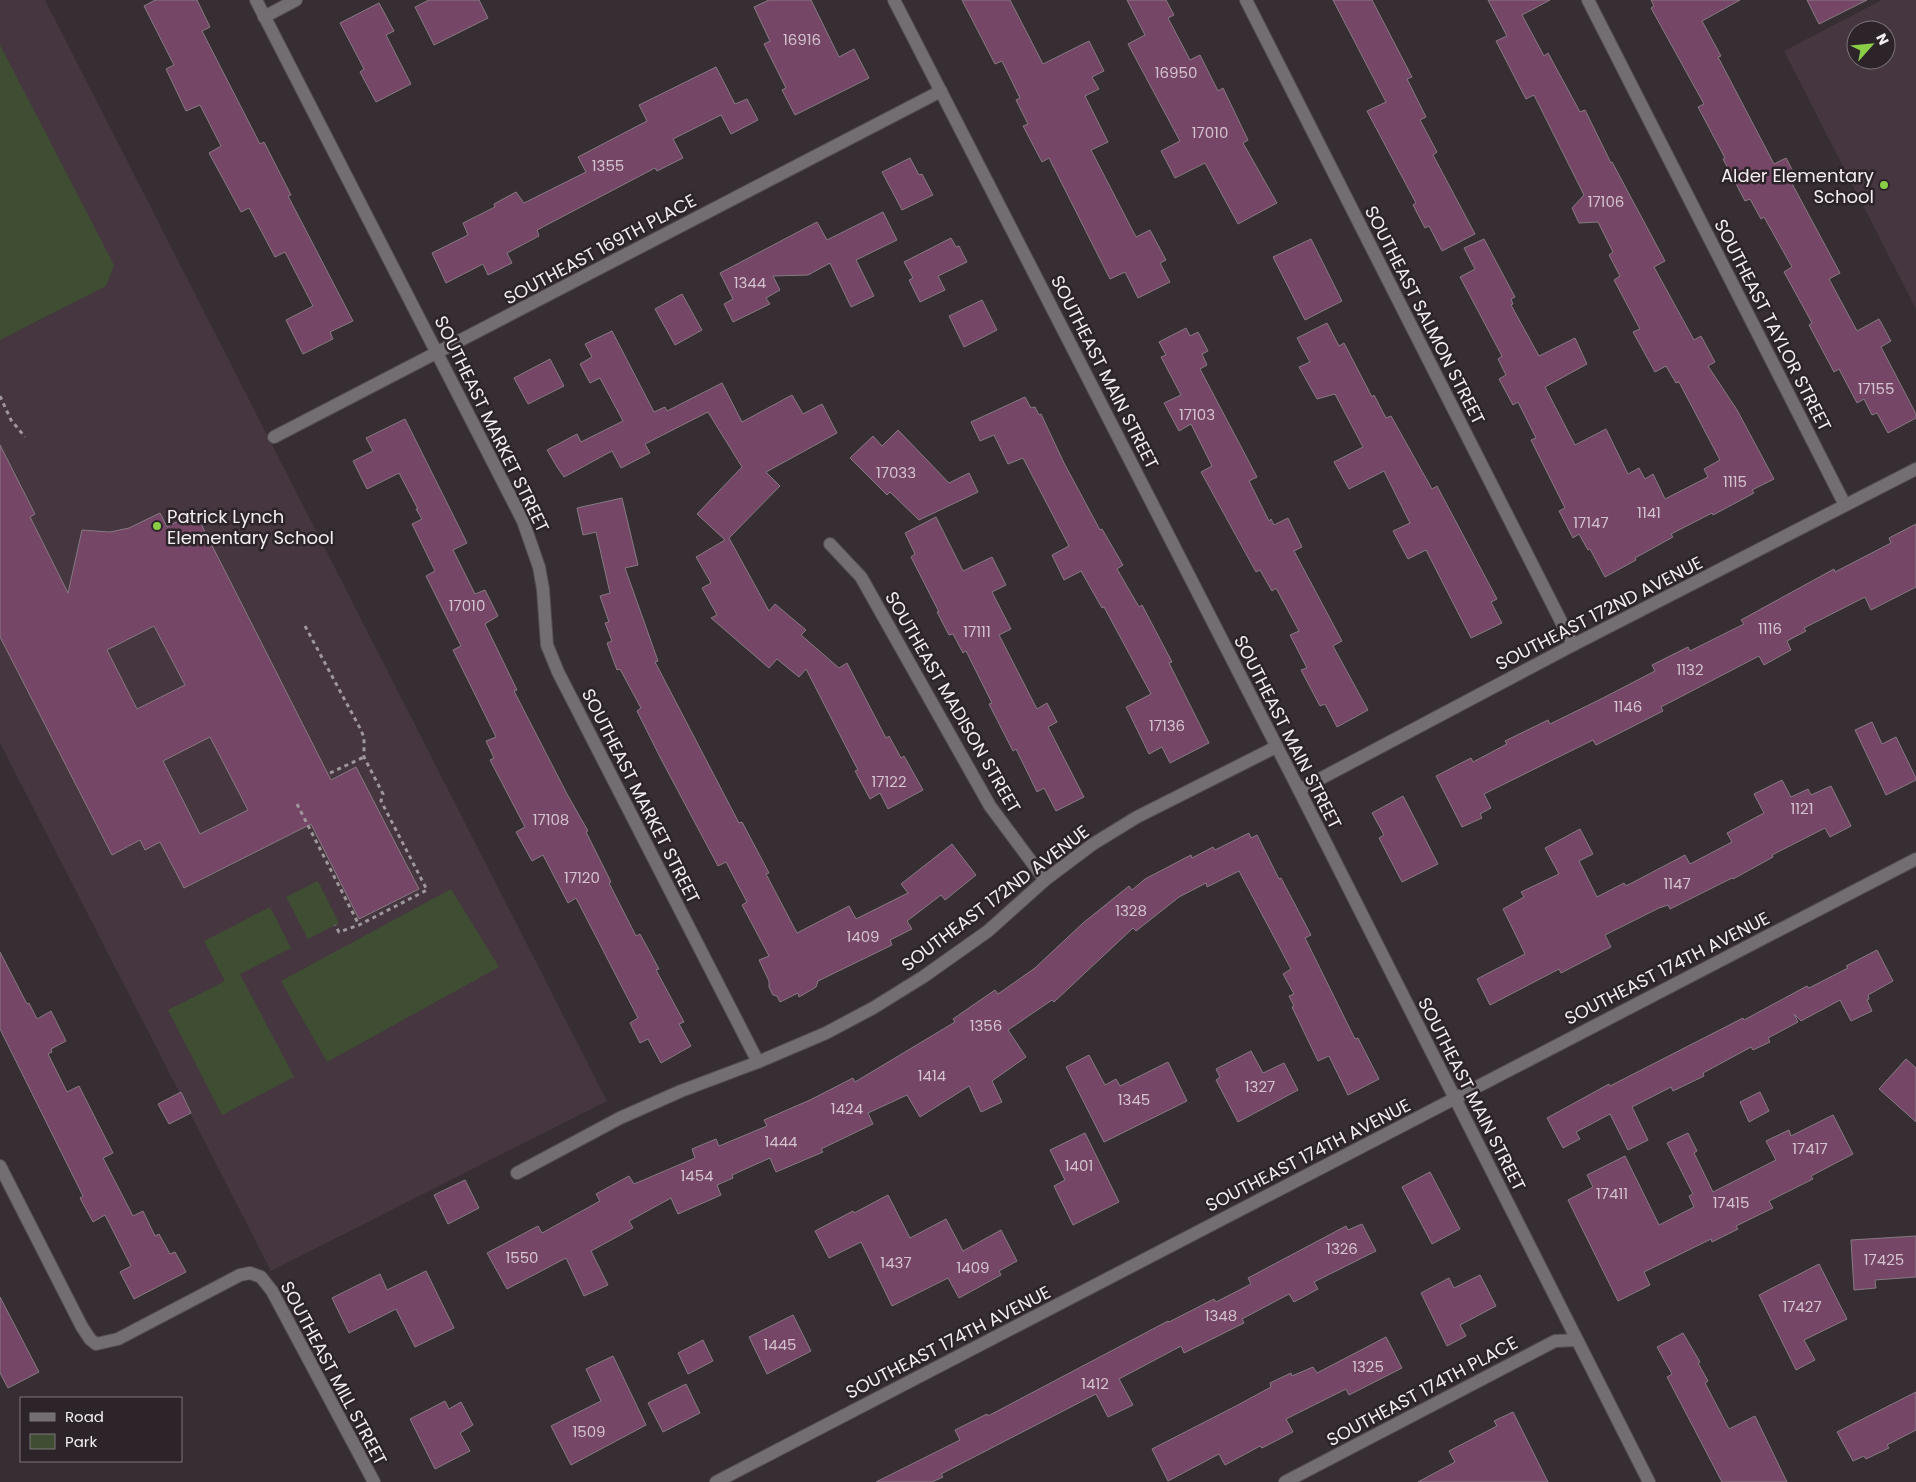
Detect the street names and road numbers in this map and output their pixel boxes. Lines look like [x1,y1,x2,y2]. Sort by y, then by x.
street label: SOUTHEAST 169TH PLACE [499,188,701,310]
street label: SOUTHEAST SALMON STREET [1359,201,1491,429]
street label: SOUTHEAST TAYLOR STREET [1709,215,1838,436]
street label: SOUTHEAST MAIN STREET [1045,271,1165,473]
street label: SOUTHEAST MARKET STREET [429,312,556,537]
street label: SOUTHEAST 172ND AVENUE [1491,550,1707,676]
street label: SOUTHEAST MADISON STREET [879,587,1027,818]
street label: SOUTHEAST MAIN STREET [1228,631,1348,833]
street label: SOUTHEAST MARKET STREET [576,684,706,908]
street label: SOUTHEAST 172ND AVENUE [896,819,1094,977]
street label: SOUTHEAST 174TH AVENUE [1560,905,1774,1031]
street label: SOUTHEAST MAIN STREET [1412,993,1532,1195]
street label: SOUTHEAST 174TH AVENUE [1201,1092,1415,1218]
street label: SOUTHEAST MILL STREET [275,1277,393,1470]
street label: SOUTHEAST 174TH AVENUE [841,1279,1055,1405]
street label: SOUTHEAST 174TH PLACE [1322,1330,1522,1452]

